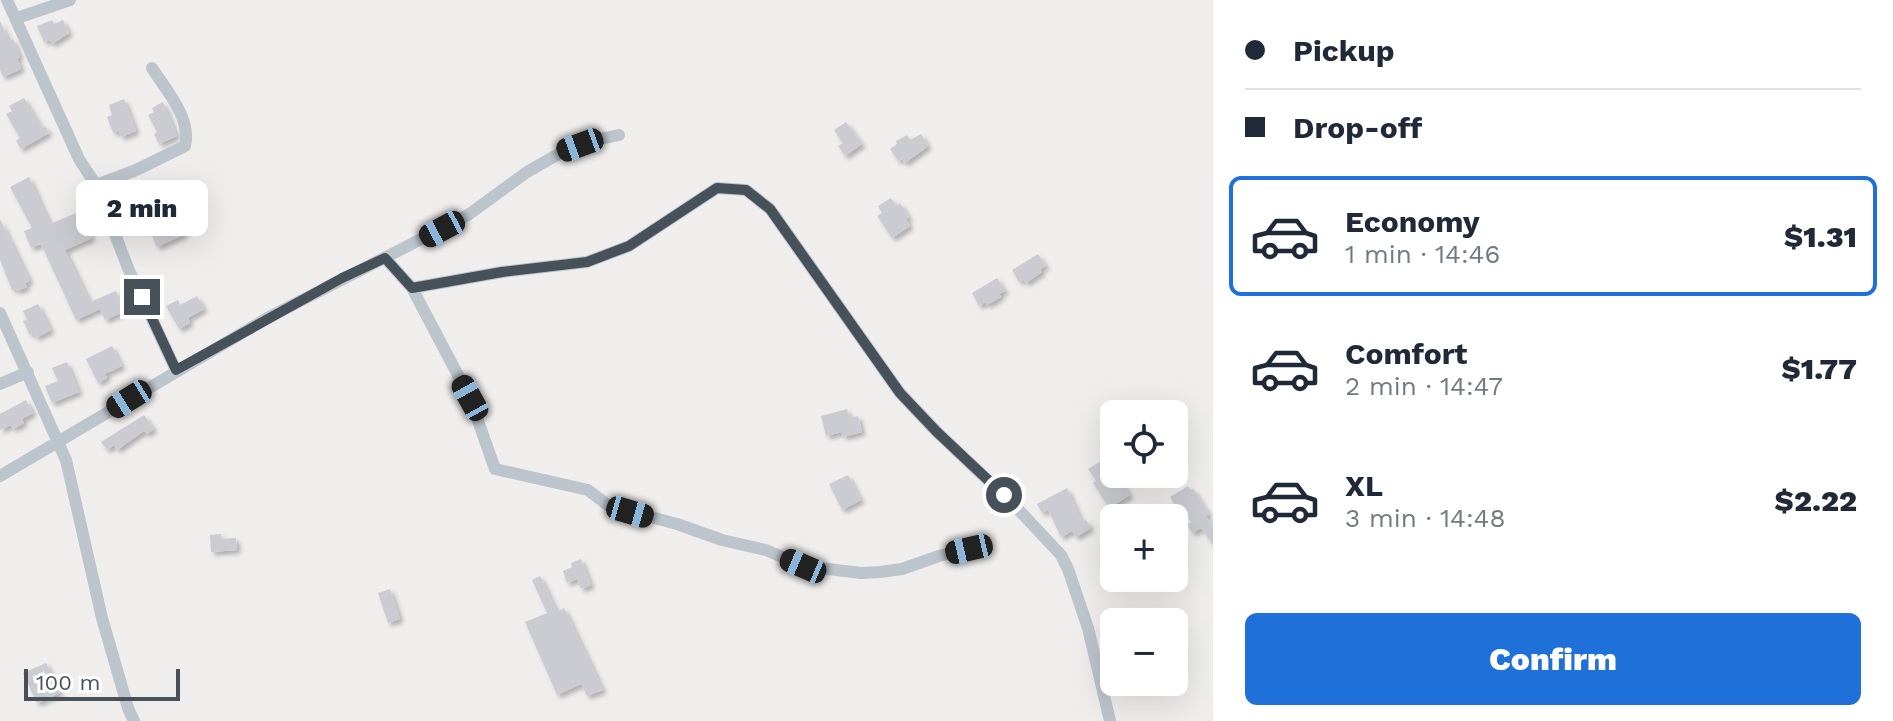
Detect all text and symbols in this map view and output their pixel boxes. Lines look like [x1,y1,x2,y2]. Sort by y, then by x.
text: Pickup [1293,33,1395,68]
text: Drop-off [1293,110,1422,145]
car [553,126,607,164]
callout: 2 min [76,181,208,237]
text: 2 min [107,193,177,223]
icon: car [1249,200,1321,272]
text: Economy [1345,204,1480,239]
car [415,207,469,251]
text: $1.31 [1784,219,1857,254]
text: 1 min · 14:46 [1345,239,1500,269]
route end [124,279,160,315]
icon: car [1249,332,1321,404]
text: Comfort [1345,336,1467,371]
text: $1.77 [1781,351,1857,386]
car [448,371,492,425]
text: 2 min · 14:47 [1345,371,1503,401]
car [102,376,156,422]
map controls [1100,400,1188,696]
button: locate [1100,400,1188,488]
icon: car [1249,464,1321,536]
text: XL [1345,468,1383,503]
route start [986,477,1022,513]
text: $2.22 [1775,483,1857,518]
car [604,494,656,530]
text: 3 min · 14:48 [1345,503,1506,533]
button: + [1100,504,1188,592]
car [943,532,995,566]
car [776,546,830,586]
button: − [1100,608,1188,696]
button: Confirm [1245,613,1861,705]
scale bar [24,665,180,701]
text: 100 m [36,670,100,695]

